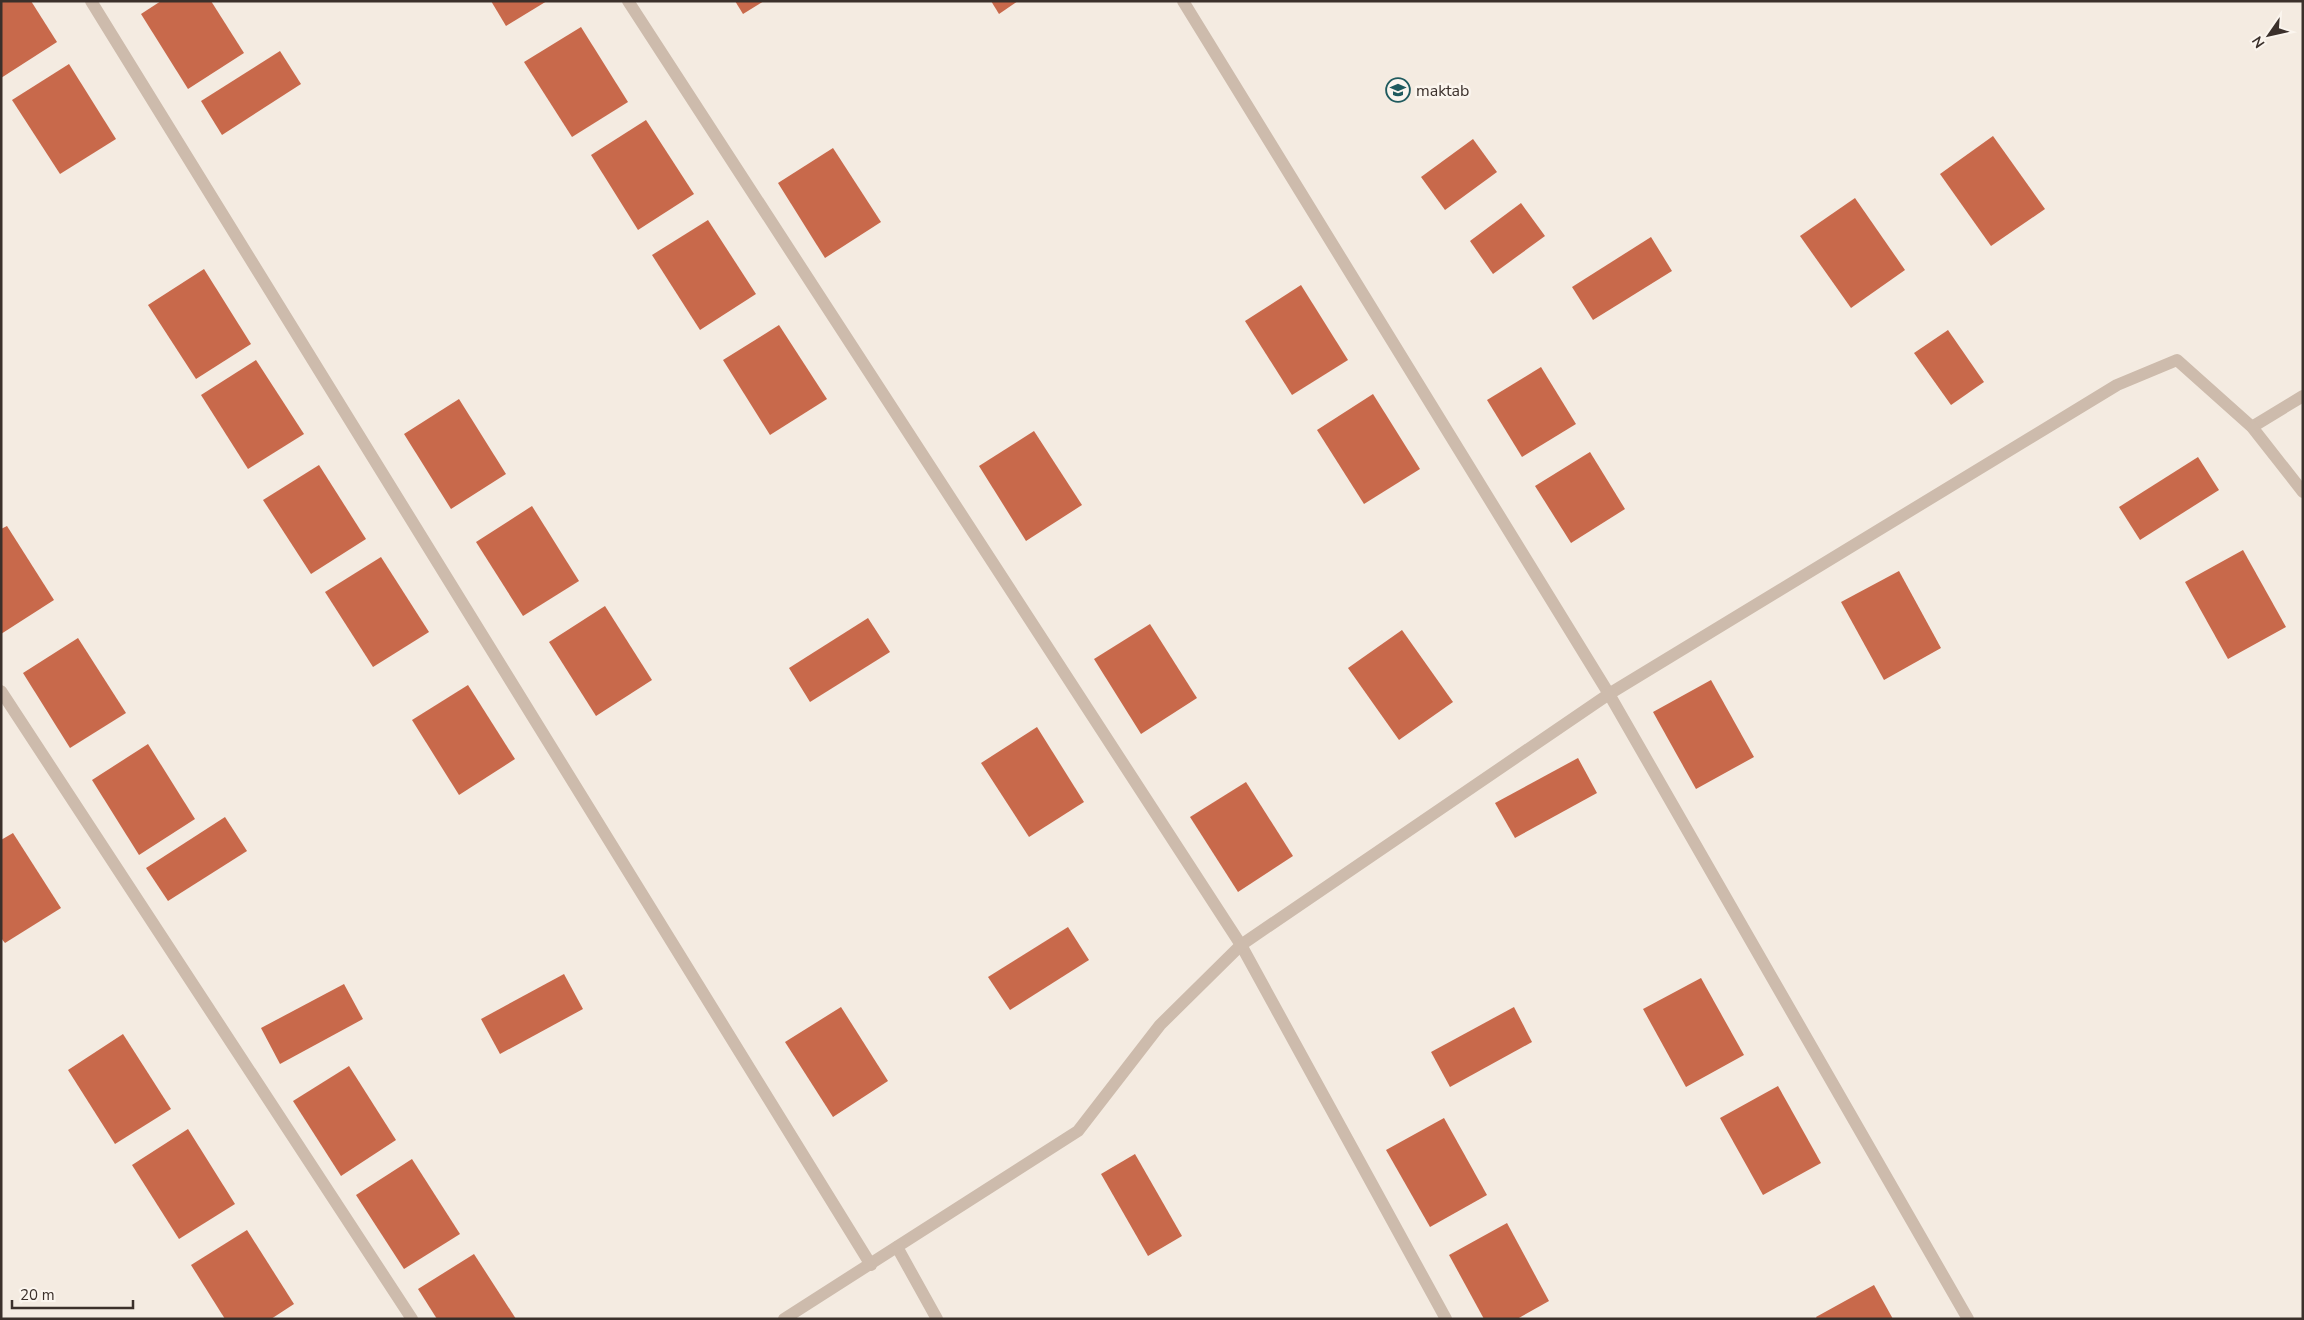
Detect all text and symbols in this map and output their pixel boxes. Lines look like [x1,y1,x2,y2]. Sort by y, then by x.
north arrow [2244,10,2294,60]
text: N [2248,32,2269,52]
school or university icon: maktab [1385,77,1411,103]
place label: maktab [1416,80,1469,102]
scale bar [12,1278,134,1310]
text: 20 m [20,1285,55,1305]

